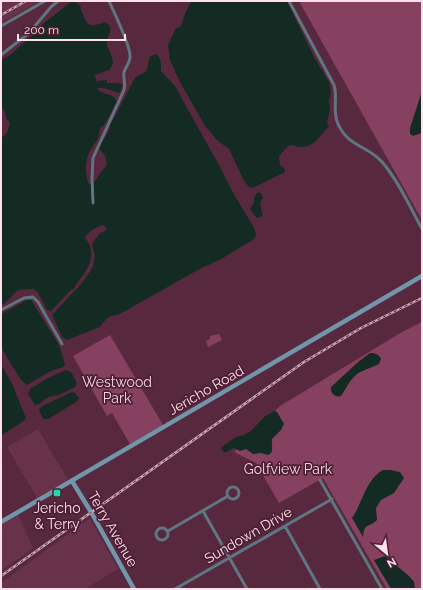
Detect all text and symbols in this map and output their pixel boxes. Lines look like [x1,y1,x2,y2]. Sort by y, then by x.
scale bar [18,16,125,42]
text: 200 m [24,23,59,37]
street label: Jericho Road [166,362,246,418]
park label: Westwood Park [82,374,152,406]
park label: Golfview Park [244,461,333,477]
marker: Jericho & Terry [52,488,62,498]
street label: Terry Avenue [85,488,141,570]
place label: Jericho & Terry [34,500,80,532]
street label: Sundown Drive [201,504,295,566]
north arrow [367,534,407,574]
text: N [385,555,398,570]

